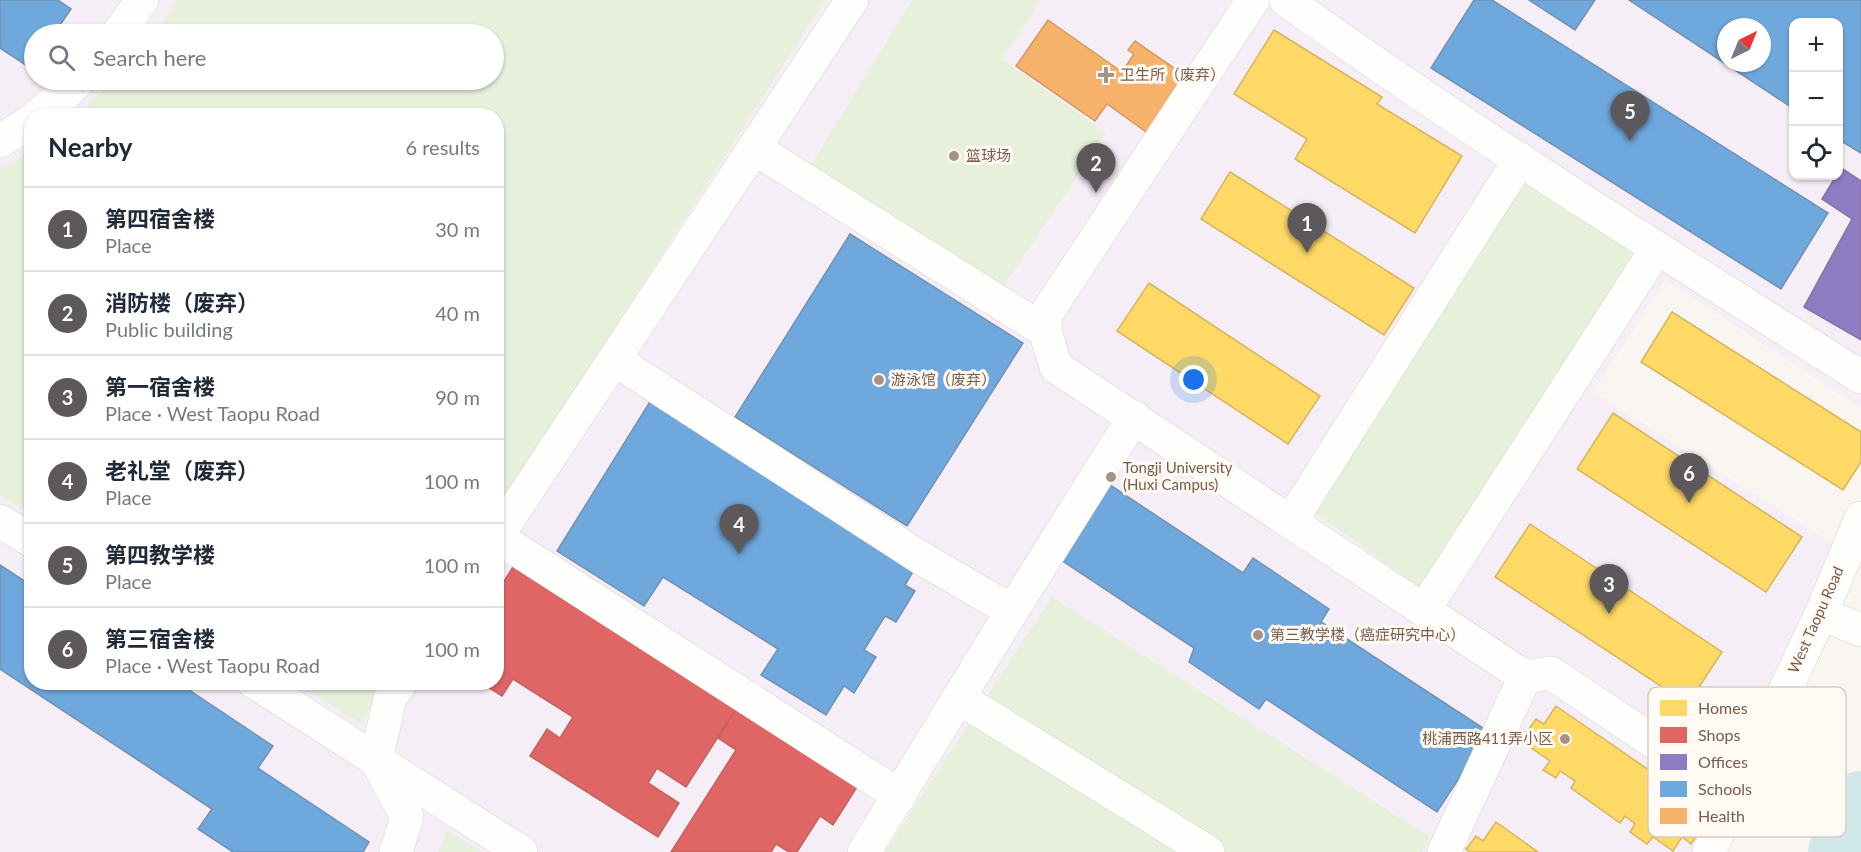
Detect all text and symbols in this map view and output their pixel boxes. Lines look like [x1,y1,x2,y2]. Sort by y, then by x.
north arrow [1717,18,1771,72]
map controls [1789,18,1843,180]
button: + [1789,18,1843,72]
search box [24,24,504,90]
icon: search [45,41,78,74]
text: Search here [93,44,206,71]
place label: 卫生所（废弃） [1120,65,1225,83]
marker: 卫生所（废弃） [1097,66,1115,84]
button: − [1789,72,1843,126]
pin: 5 [1610,92,1650,141]
button: locate [1789,126,1843,180]
text: Nearby [48,131,133,163]
text: 6 results [405,135,480,159]
pin: 2 [1076,144,1116,193]
place label: 篮球场 [966,146,1011,164]
marker: 篮球场 [947,149,961,163]
pin: 1 [1288,204,1326,253]
text: 第四宿舍楼 [105,205,215,232]
text: 1 [62,217,73,241]
text: 30 m [435,217,480,241]
text: Place [105,233,152,257]
text: 消防楼（废弃） [105,289,259,316]
text: 2 [62,301,73,325]
text: 40 m [435,301,480,325]
text: Public building [105,317,233,341]
your location [1179,365,1208,394]
place label: 游泳馆（废弃） [891,370,996,388]
text: 第一宿舍楼 [105,373,215,400]
marker: 游泳馆（废弃） [872,373,886,387]
text: 3 [62,385,73,409]
text: 90 m [435,385,480,409]
text: Place · West Taopu Road [105,401,320,425]
pin: 6 [1670,454,1708,503]
text: 老礼堂（废弃） [105,457,259,484]
place label: Tongji University (Huxi Campus) [1123,458,1233,493]
text: 4 [62,469,73,493]
text: 100 m [424,469,480,493]
marker: Tongji University (Huxi Campus) [1104,470,1118,484]
text: Place [105,485,152,509]
pin: 4 [720,504,758,554]
text: 第四教学楼 [105,541,215,568]
text: 5 [62,553,73,577]
text: 100 m [424,553,480,577]
street label: West Taopu Road [1784,563,1847,676]
pin: 3 [1590,564,1628,614]
text: Place [105,569,152,593]
text: 第三宿舍楼 [105,625,215,652]
place label: 第三教学楼（癌症研究中心） [1270,625,1465,643]
marker: 第三教学楼（癌症研究中心） [1251,628,1265,642]
text: 6 [62,637,73,661]
text: 100 m [424,637,480,661]
text: Place · West Taopu Road [105,653,320,677]
legend [1648,687,1846,837]
text: Homes [1698,698,1748,717]
text: Shops [1698,725,1741,744]
place label: 桃浦西路411弄小区 [1422,729,1553,747]
marker: 桃浦西路411弄小区 [1558,732,1572,746]
text: Offices [1698,752,1748,771]
text: Schools [1698,779,1752,798]
text: Health [1698,806,1745,825]

